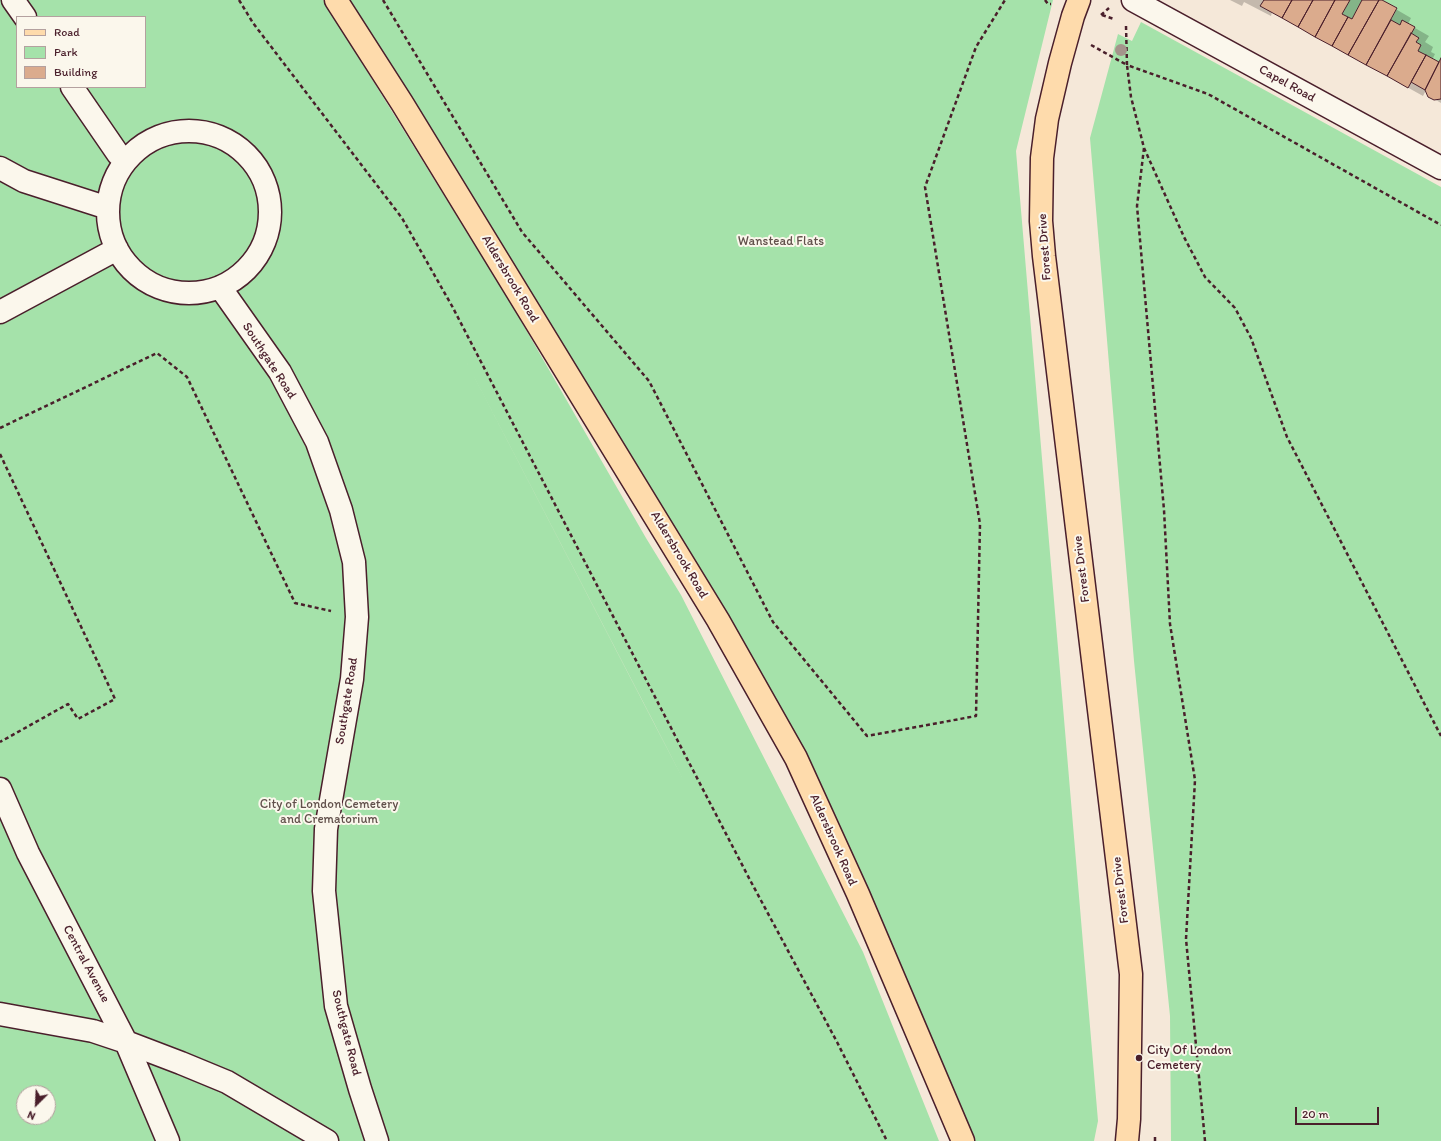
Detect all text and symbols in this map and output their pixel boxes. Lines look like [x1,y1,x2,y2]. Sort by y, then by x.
legend [16,16,146,88]
text: Road [54,25,80,39]
text: Park [54,45,78,59]
street label: Capel Road [1256,62,1318,106]
text: Building [54,65,97,79]
street label: Forest Drive [1035,213,1055,281]
street label: Aldersbrook Road [478,233,542,325]
park label: Wanstead Flats [738,234,824,250]
street label: Southgate Road [238,320,300,402]
street label: Aldersbrook Road [647,509,711,601]
street label: Forest Drive [1070,535,1094,603]
street label: Southgate Road [332,656,362,746]
street label: Aldersbrook Road [806,792,860,888]
park label: City of London Cemetery and Crematorium [260,797,398,828]
street label: Forest Drive [1109,856,1133,924]
street label: Central Avenue [59,923,113,1005]
street label: Southgate Road [328,988,364,1078]
place label: City Of London Cemetery [1147,1043,1231,1074]
marker: City Of London Cemetery [1134,1053,1144,1063]
north arrow [16,1085,56,1125]
scale bar [1297,1099,1381,1125]
text: 20 m [1302,1107,1329,1121]
text: N [25,1108,37,1123]

